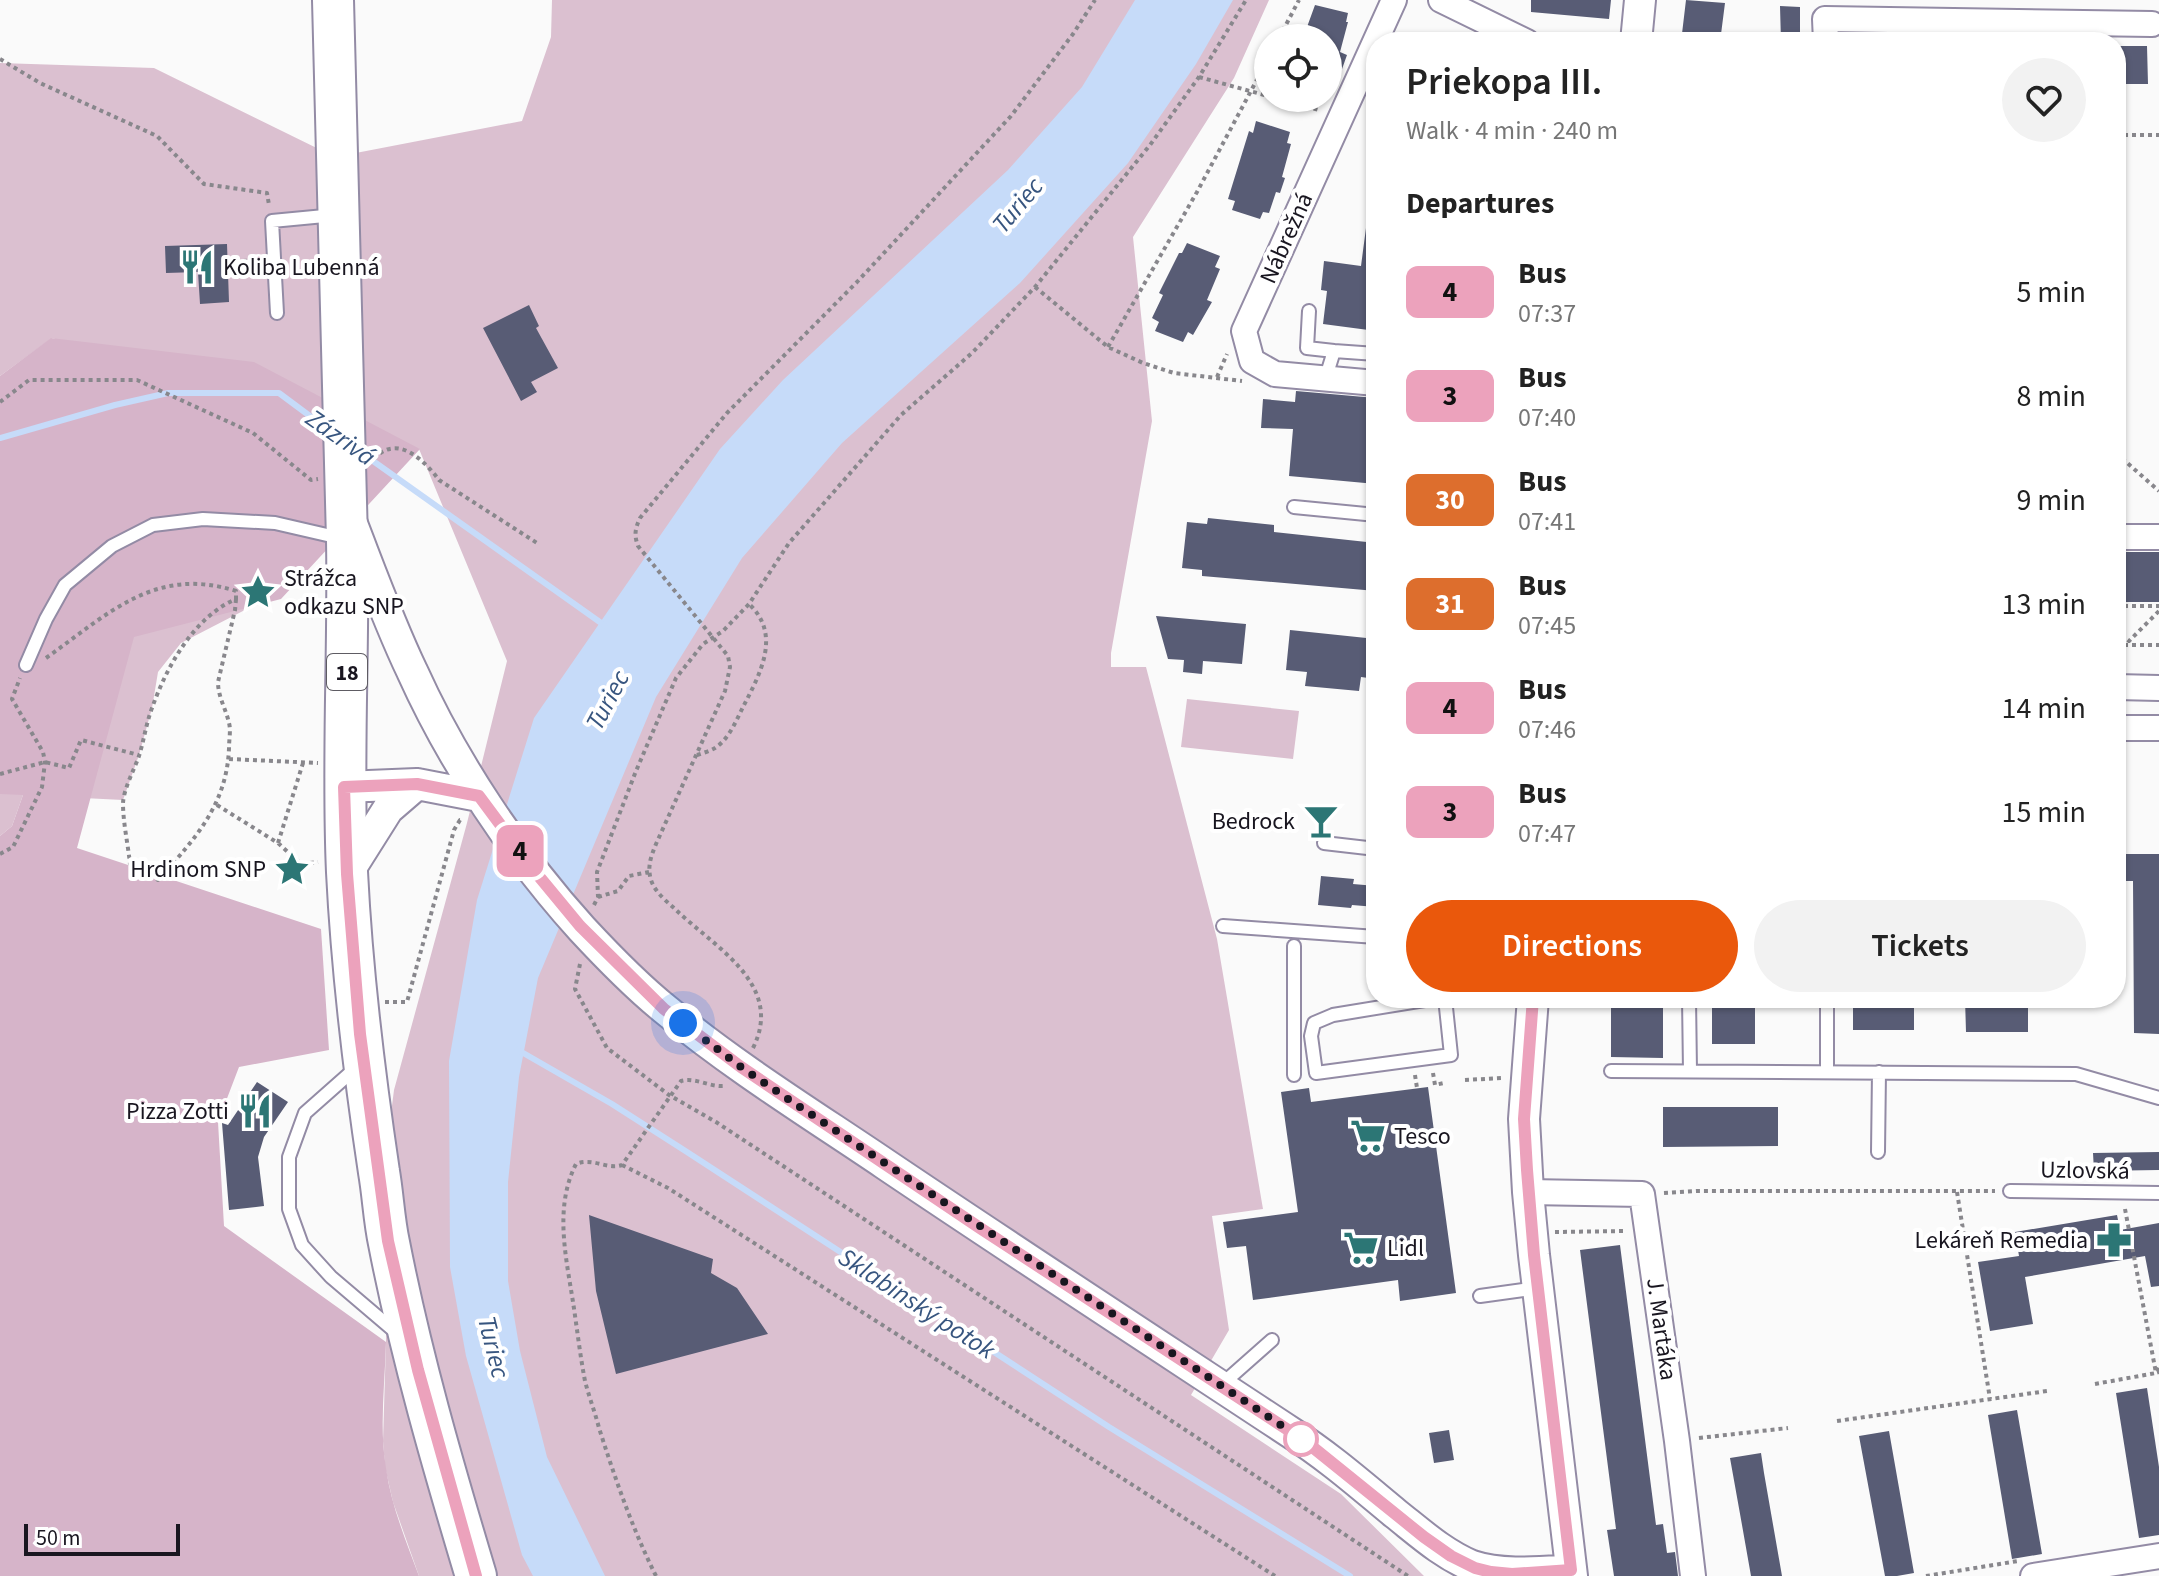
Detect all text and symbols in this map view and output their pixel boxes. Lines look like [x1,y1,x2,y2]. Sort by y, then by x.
map controls [1254,24,1342,112]
button: locate [1254,24,1342,112]
text: Priekopa III. [1406,55,1602,109]
button: heart [2002,58,2086,142]
text: Walk · 4 min · 240 m [1406,112,1618,149]
water label: Turiec [983,169,1052,241]
text: Departures [1406,182,1554,225]
street label: Nábrežná [1251,187,1322,289]
restaurant icon: Koliba Lubenná [178,248,216,286]
place label: Koliba Lubenná [223,250,380,285]
text: Bus [1518,252,1566,295]
text: 5 min [2016,271,2086,314]
text: 4 [1443,272,1457,312]
text: 07:37 [1518,295,1576,332]
text: Bus [1518,356,1566,399]
text: 8 min [2016,375,2086,418]
text: 3 [1443,376,1457,416]
water label: Zázrivá [297,399,383,475]
text: 07:40 [1518,399,1576,436]
text: Bus [1518,460,1566,503]
text: 9 min [2016,479,2086,522]
text: 30 [1435,480,1465,520]
text: 07:41 [1518,503,1576,540]
place label: Strážca odkazu SNP [284,561,404,624]
text: Bus [1518,564,1566,607]
place icon: Strážca odkazu SNP [239,573,277,611]
text: 13 min [2002,583,2086,626]
text: 31 [1435,584,1465,624]
text: 07:45 [1518,607,1576,644]
road number: 18 [327,654,367,690]
water label: Turiec [576,663,639,737]
text: Bus [1518,668,1566,711]
text: 14 min [2002,687,2086,730]
text: 4 [1443,688,1457,728]
text: 07:46 [1518,711,1576,748]
text: Bus [1518,772,1566,815]
text: 15 min [2002,791,2086,834]
text: 3 [1443,792,1457,832]
bar icon: Bedrock [1302,802,1340,840]
place label: Bedrock [1212,804,1295,839]
text: 07:47 [1518,815,1576,852]
line badge: 4 [494,825,546,877]
text: 4 [513,831,527,871]
place icon: Hrdinom SNP [273,850,311,888]
place label: Hrdinom SNP [130,852,266,887]
button: Directions [1406,900,1738,992]
button: Tickets [1754,900,2086,992]
your location [663,1003,703,1043]
restaurant icon: Pizza Zotti [236,1092,274,1130]
place label: Pizza Zotti [126,1094,229,1129]
supermarket icon: Tesco [1349,1117,1387,1155]
place label: Tesco [1394,1119,1451,1154]
street label: Uzlovská [2040,1152,2130,1189]
pharmacy icon: Lekáreň Remedia [2095,1221,2133,1259]
place label: Lekáreň Remedia [1915,1223,2088,1258]
supermarket icon: Lidl [1342,1229,1380,1267]
place label: Lidl [1387,1231,1424,1266]
water label: Sklabinský potok [831,1239,1003,1368]
street label: J. Martáka [1637,1276,1686,1383]
water label: Turiec [468,1312,519,1383]
unlabelled marker [1284,1422,1318,1456]
scale bar [24,1520,180,1556]
text: 50 m [36,1522,81,1554]

